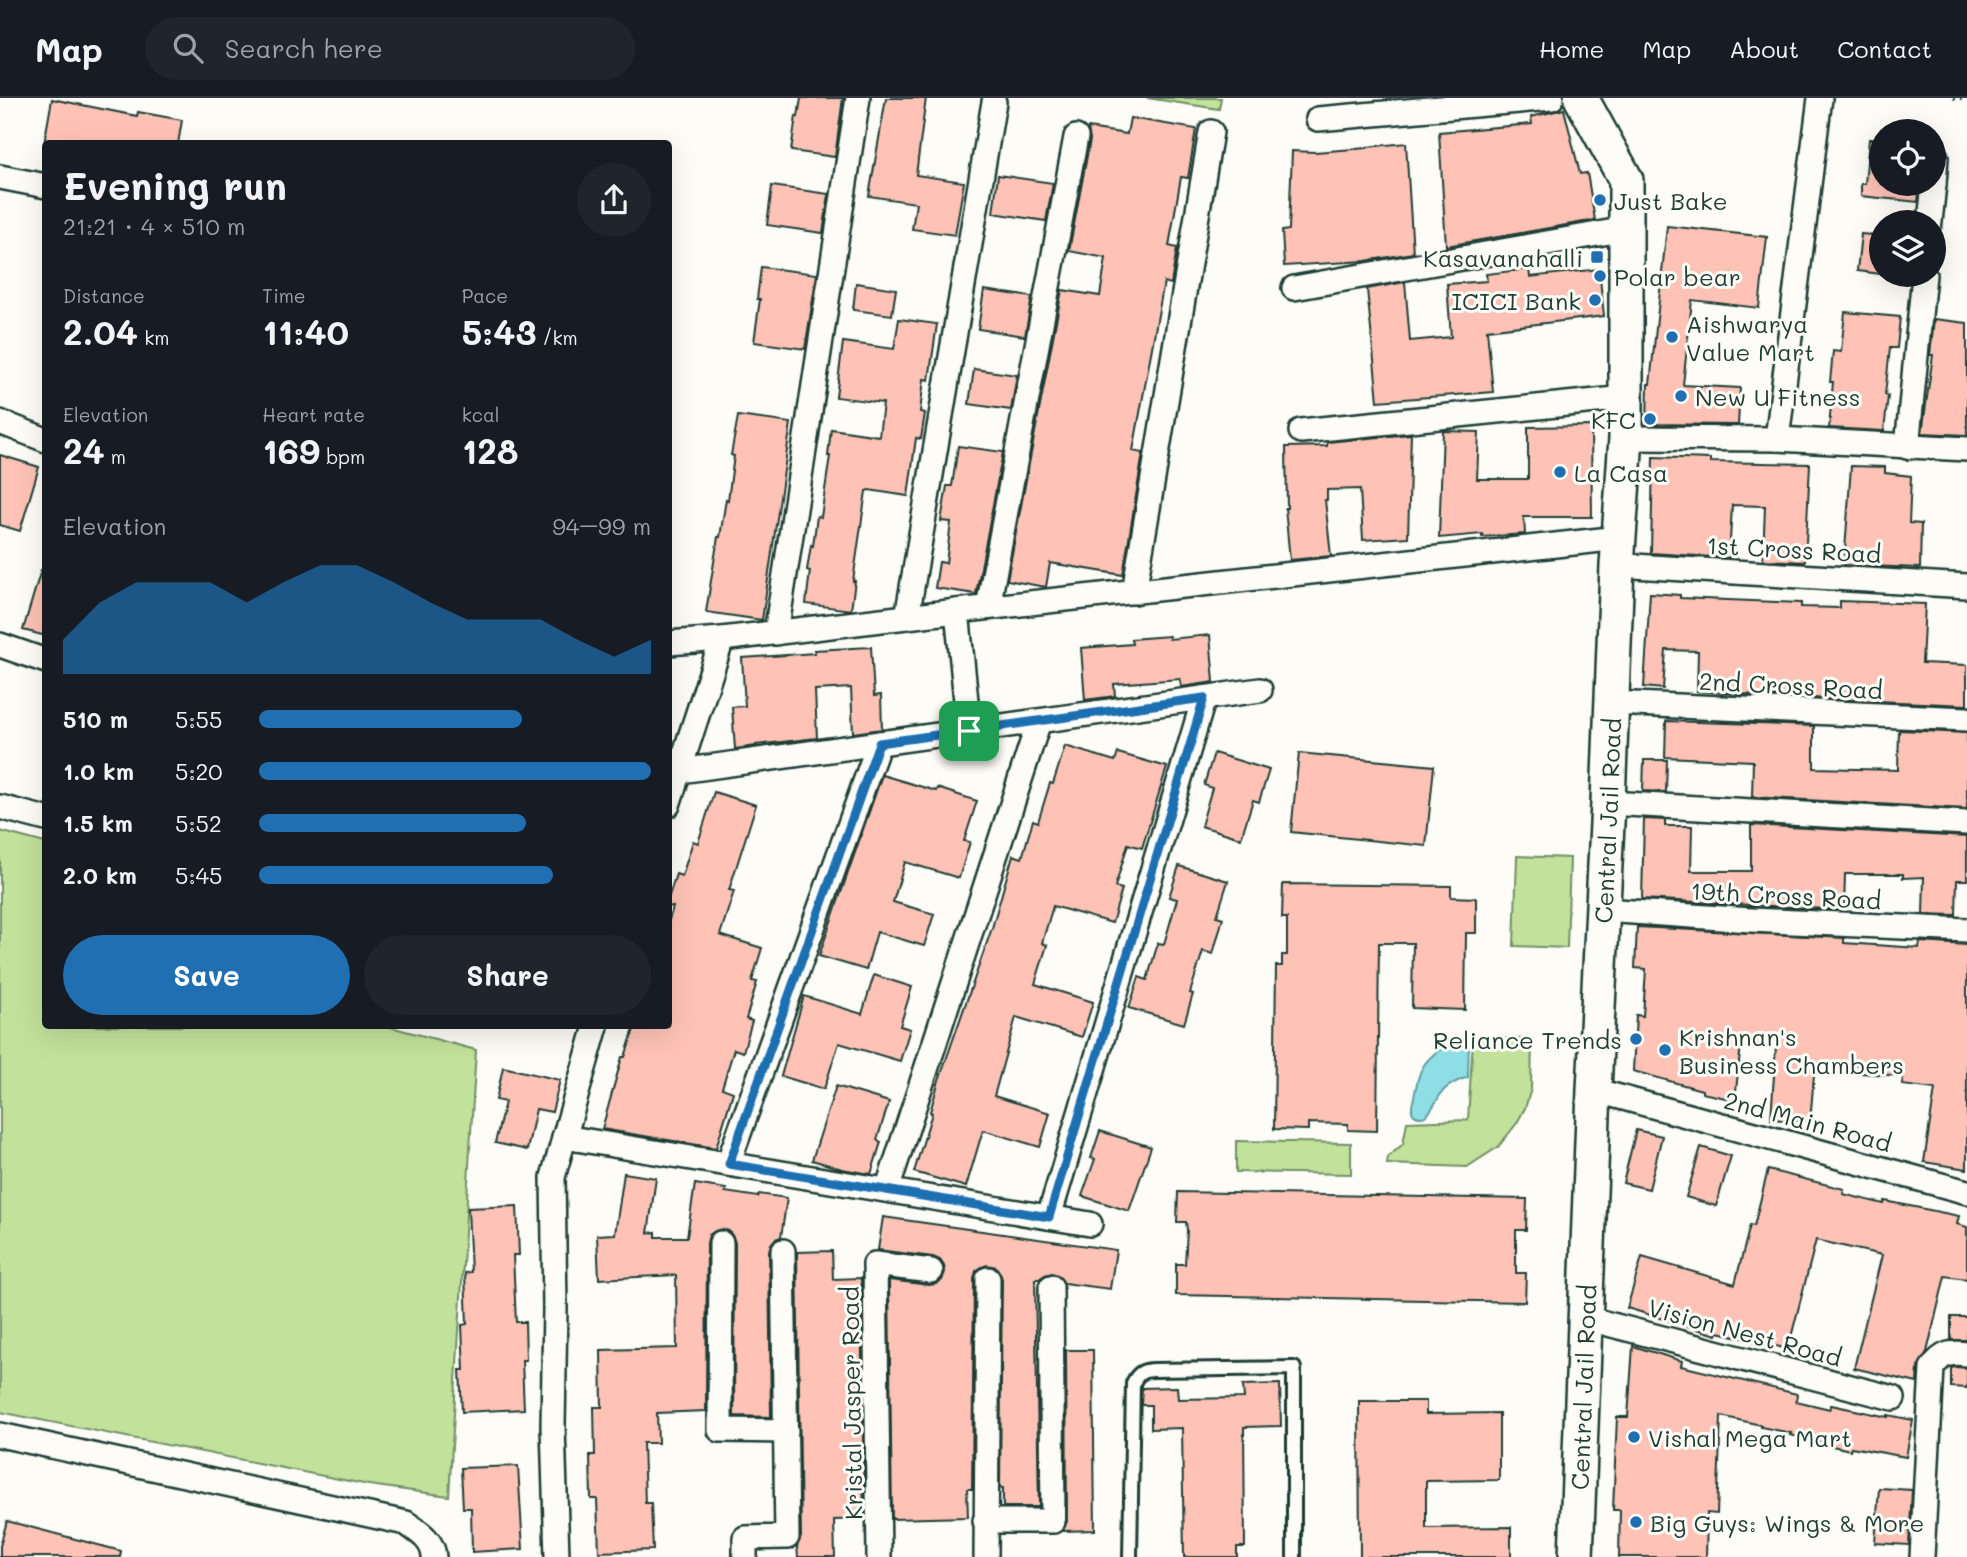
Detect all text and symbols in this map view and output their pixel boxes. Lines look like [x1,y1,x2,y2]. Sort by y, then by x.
search box [145,17,635,80]
text: Map [35,27,103,70]
icon: search [169,29,207,67]
text: Search here [225,31,383,65]
text: Home [1539,33,1604,64]
text: Map [1642,33,1691,64]
text: About [1729,33,1799,64]
text: Contact [1837,33,1932,64]
map controls [1869,119,1946,287]
button: locate [1869,119,1946,196]
text: Evening run [63,160,287,210]
button: share [577,163,651,237]
place label: Just Bake [1614,185,1728,216]
marker: Just Bake [1592,192,1608,208]
button: layers [1869,210,1946,287]
text: 21:21 · 4 × 510 m [63,211,245,241]
place label: Kasavanahalli [1423,242,1583,273]
marker: Kasavanahalli [1589,249,1605,265]
place label: Polar bear [1614,261,1741,292]
marker: Polar bear [1592,268,1608,284]
text: Distance [63,283,145,308]
text: Time [262,283,306,308]
text: Pace [462,283,508,308]
place label: ICICI Bank [1452,285,1581,316]
marker: ICICI Bank [1587,292,1603,308]
text: 2.04 [63,308,138,354]
text: 11:40 [262,308,349,354]
text: 5:43 [462,308,536,354]
place label: Aishwarya Value Mart [1686,308,1815,367]
text: km [138,325,169,350]
text: /km [536,325,578,350]
marker: Aishwarya Value Mart [1664,329,1680,345]
place label: New U Fitness [1695,381,1860,412]
marker: New U Fitness [1673,388,1689,404]
text: Elevation [63,402,148,427]
text: Heart rate [262,402,365,427]
text: kcal [462,402,500,427]
place label: KFC [1591,404,1636,435]
marker: KFC [1642,411,1658,427]
text: 24 [63,427,105,473]
text: 169 [262,427,320,473]
text: 128 [462,427,518,473]
text: m [105,444,126,469]
text: bpm [320,444,365,469]
place label: La Casa [1574,457,1668,488]
marker: La Casa [1552,464,1568,480]
text: Elevation [63,511,166,541]
text: 94–99 m [552,511,651,541]
street label: 1st Cross Road [1706,529,1882,569]
street label: 2nd Cross Road [1698,665,1884,705]
pin [939,701,999,761]
text: 510 m [63,704,128,734]
text: 5:55 [175,704,222,734]
icon: arrive [950,712,988,750]
street label: Central Jail Road [1587,717,1627,924]
text: 1.0 km [63,756,134,786]
text: 5:20 [175,756,223,786]
text: 1.5 km [63,808,133,838]
text: 5:52 [175,808,222,838]
text: 2.0 km [63,860,137,890]
text: 5:45 [175,860,222,890]
street label: 19th Cross Road [1690,875,1882,915]
button: Save [63,935,350,1015]
button: Share [364,935,651,1015]
place label: Krishnan's Business Chambers [1679,1021,1904,1080]
place label: Reliance Trends [1433,1024,1622,1055]
marker: Reliance Trends [1628,1031,1644,1047]
marker: Krishnan's Business Chambers [1657,1042,1673,1058]
street label: 2nd Main Road [1721,1084,1895,1158]
street label: Central Jail Road [1563,1284,1602,1490]
street label: Kristal Jasper Road [833,1286,869,1520]
street label: Vision Nest Road [1645,1291,1845,1373]
place label: Vishal Mega Mart [1648,1422,1852,1453]
marker: Vishal Mega Mart [1626,1429,1642,1445]
place label: Big Guys: Wings & More [1650,1507,1924,1538]
marker: Big Guys: Wings & More [1628,1514,1644,1530]

